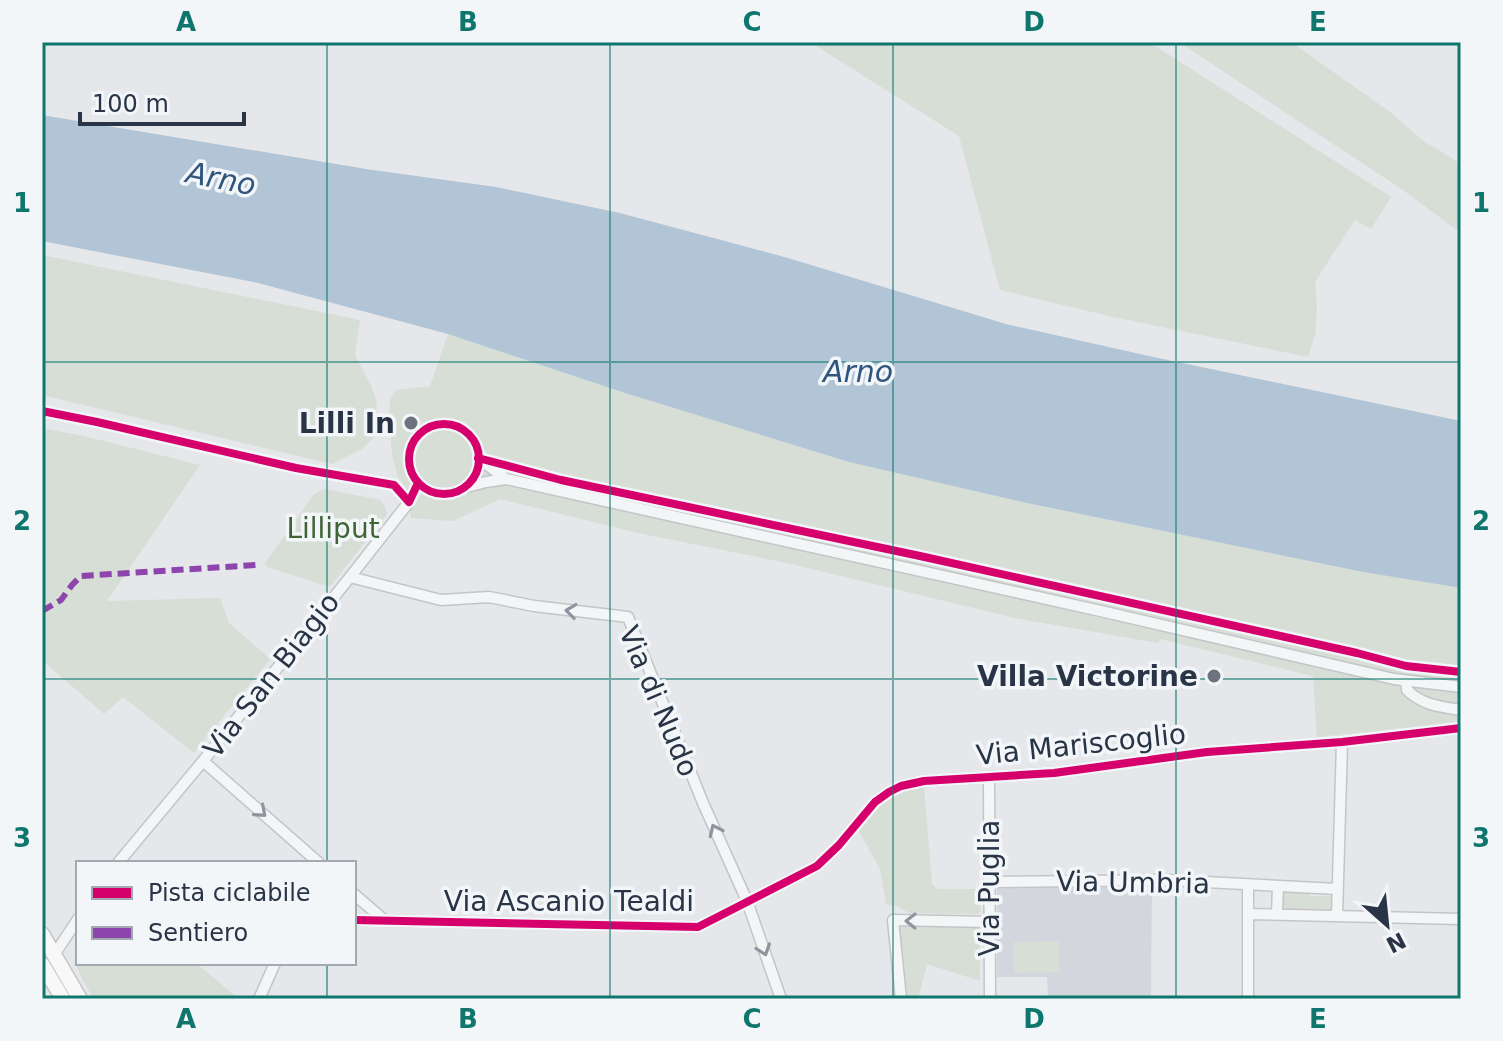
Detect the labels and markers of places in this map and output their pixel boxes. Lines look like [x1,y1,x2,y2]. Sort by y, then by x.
place label: Lilli In [299,407,395,440]
marker: Lilli In [402,414,420,432]
place label: Villa Victorine [977,660,1198,693]
marker: Villa Victorine [1205,667,1223,685]

